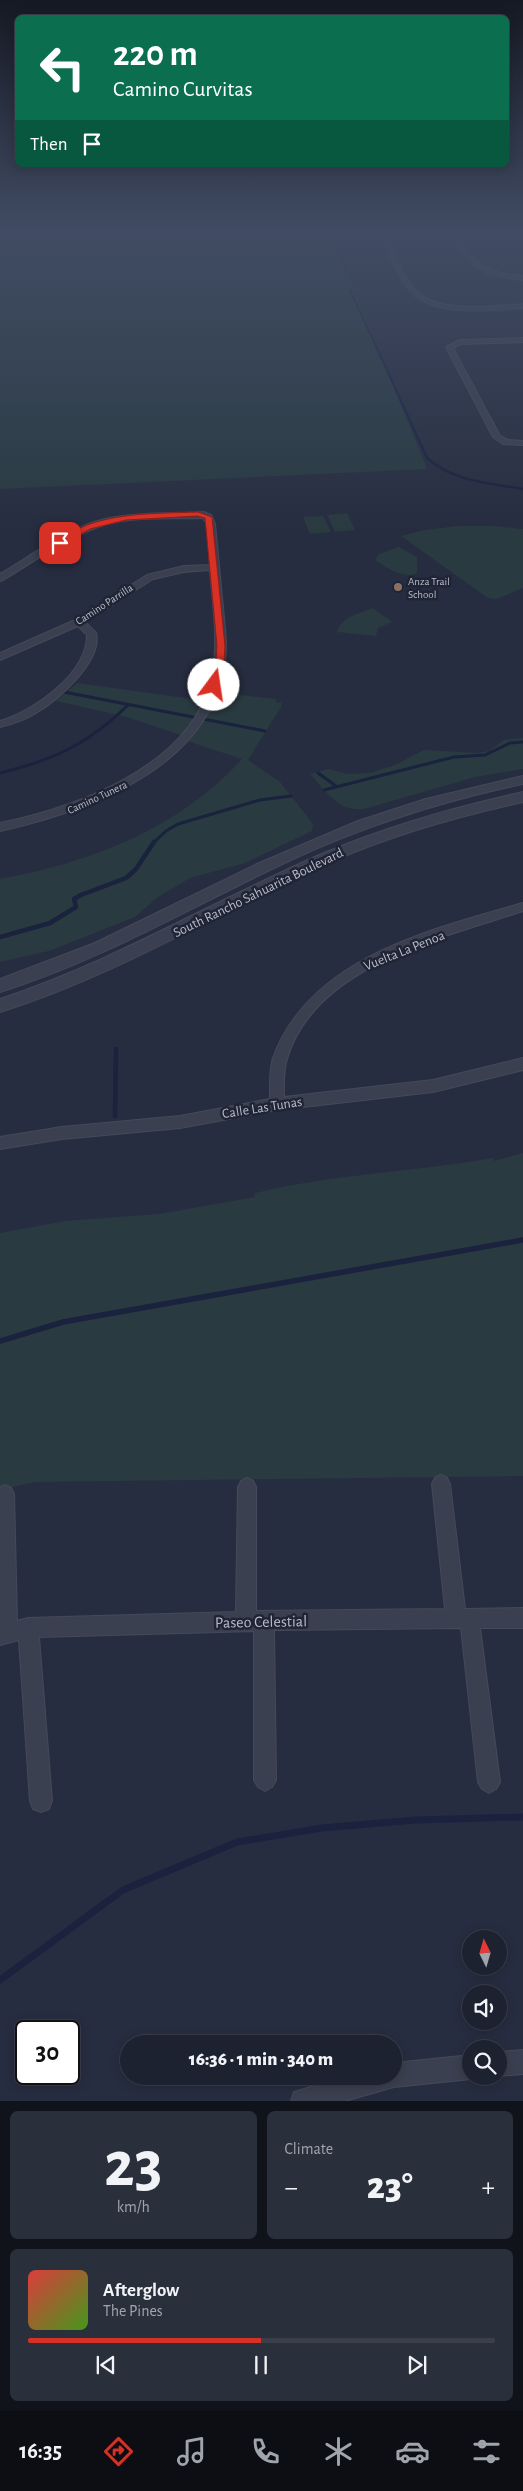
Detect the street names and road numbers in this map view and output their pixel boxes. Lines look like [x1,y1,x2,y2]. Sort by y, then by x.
street label: Camino Parrilla [74,582,135,627]
street label: Camino Tunera [66,779,129,816]
street label: South Rancho Sahuarita Boulevard [171,846,346,940]
street label: Vuelta La Penoa [362,928,447,973]
street label: Calle Las Tunas [221,1095,303,1121]
street label: Paseo Celestial [215,1613,307,1631]

